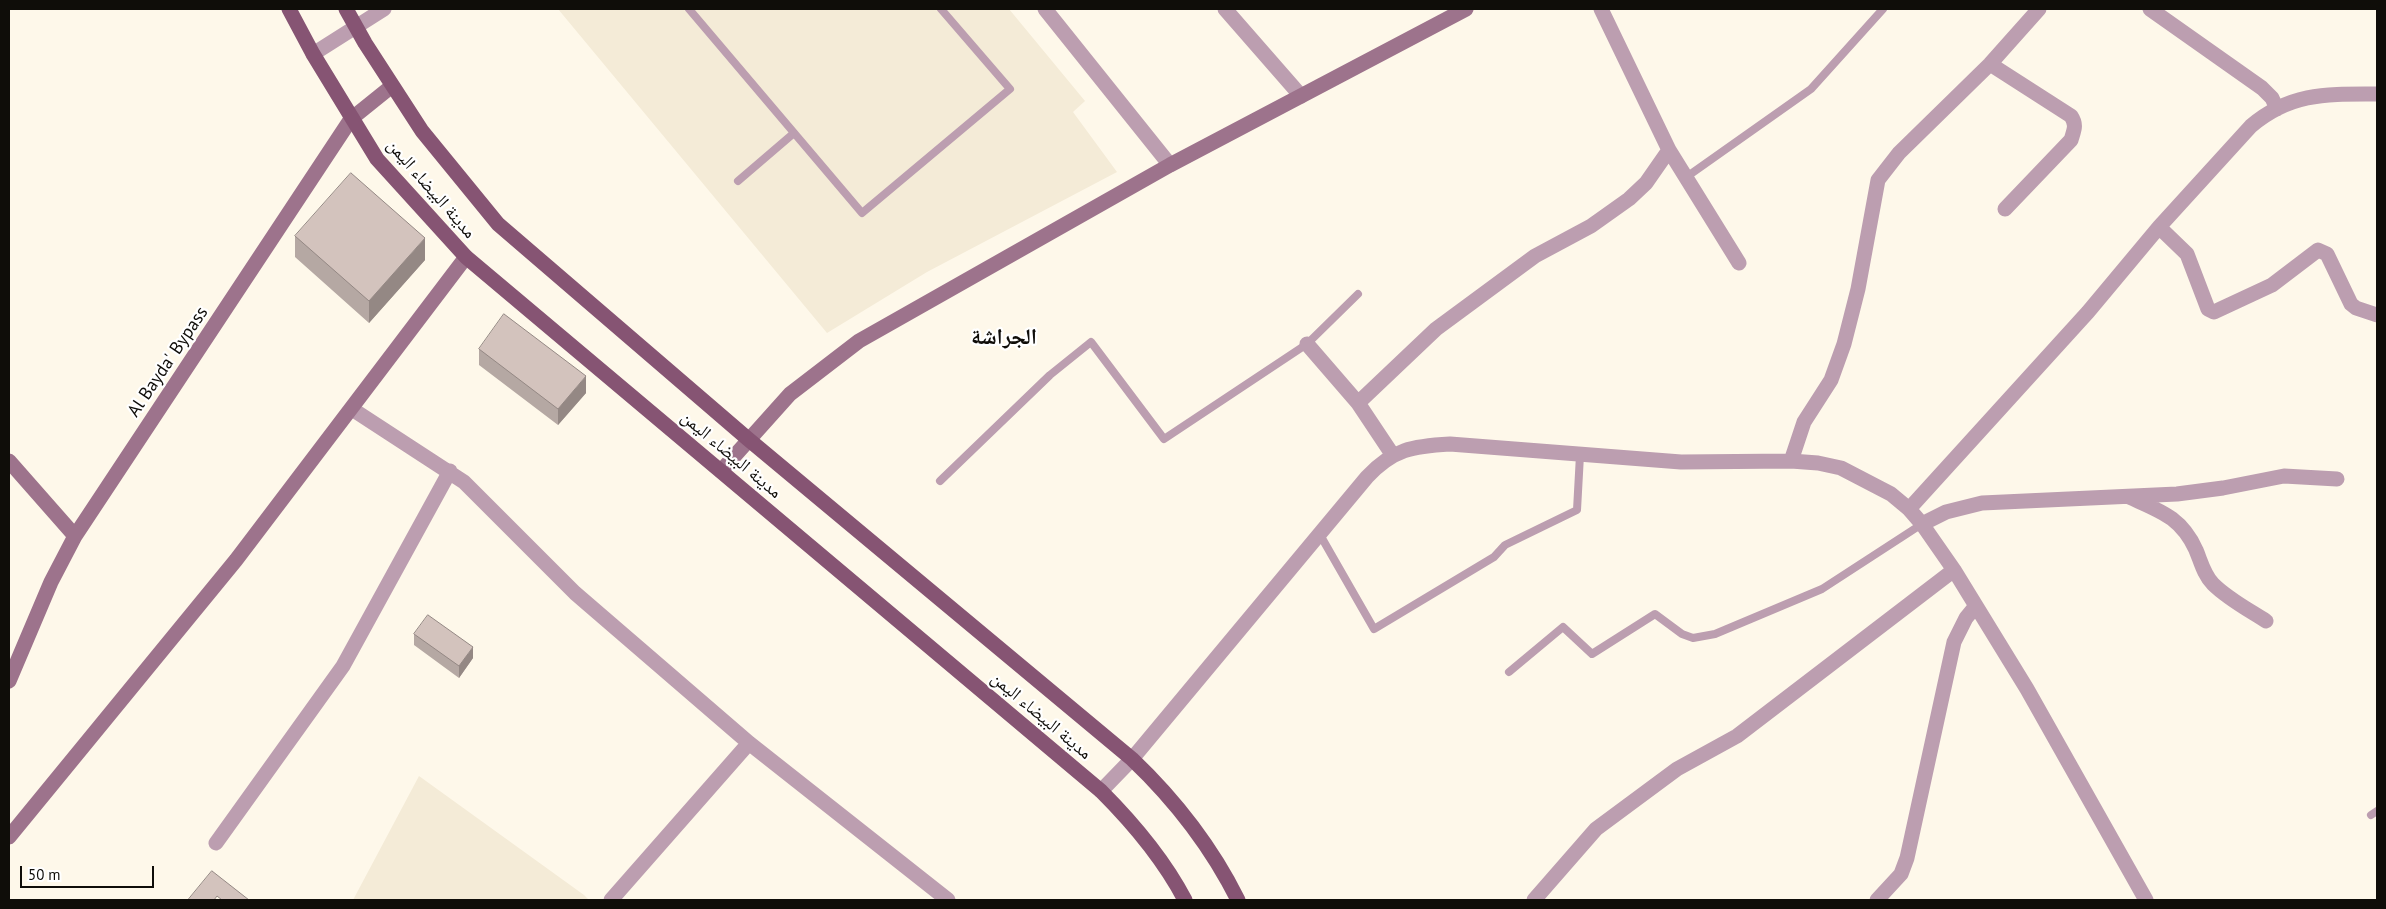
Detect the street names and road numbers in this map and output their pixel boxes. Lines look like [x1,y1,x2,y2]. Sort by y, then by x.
street label: مدينة البيضاء اليمن [382,135,480,243]
street label: Al Bayda' Bypass [123,303,213,421]
street label: مدينة البيضاء اليمن [676,407,786,503]
street label: مدينة البيضاء اليمن [986,668,1096,764]

